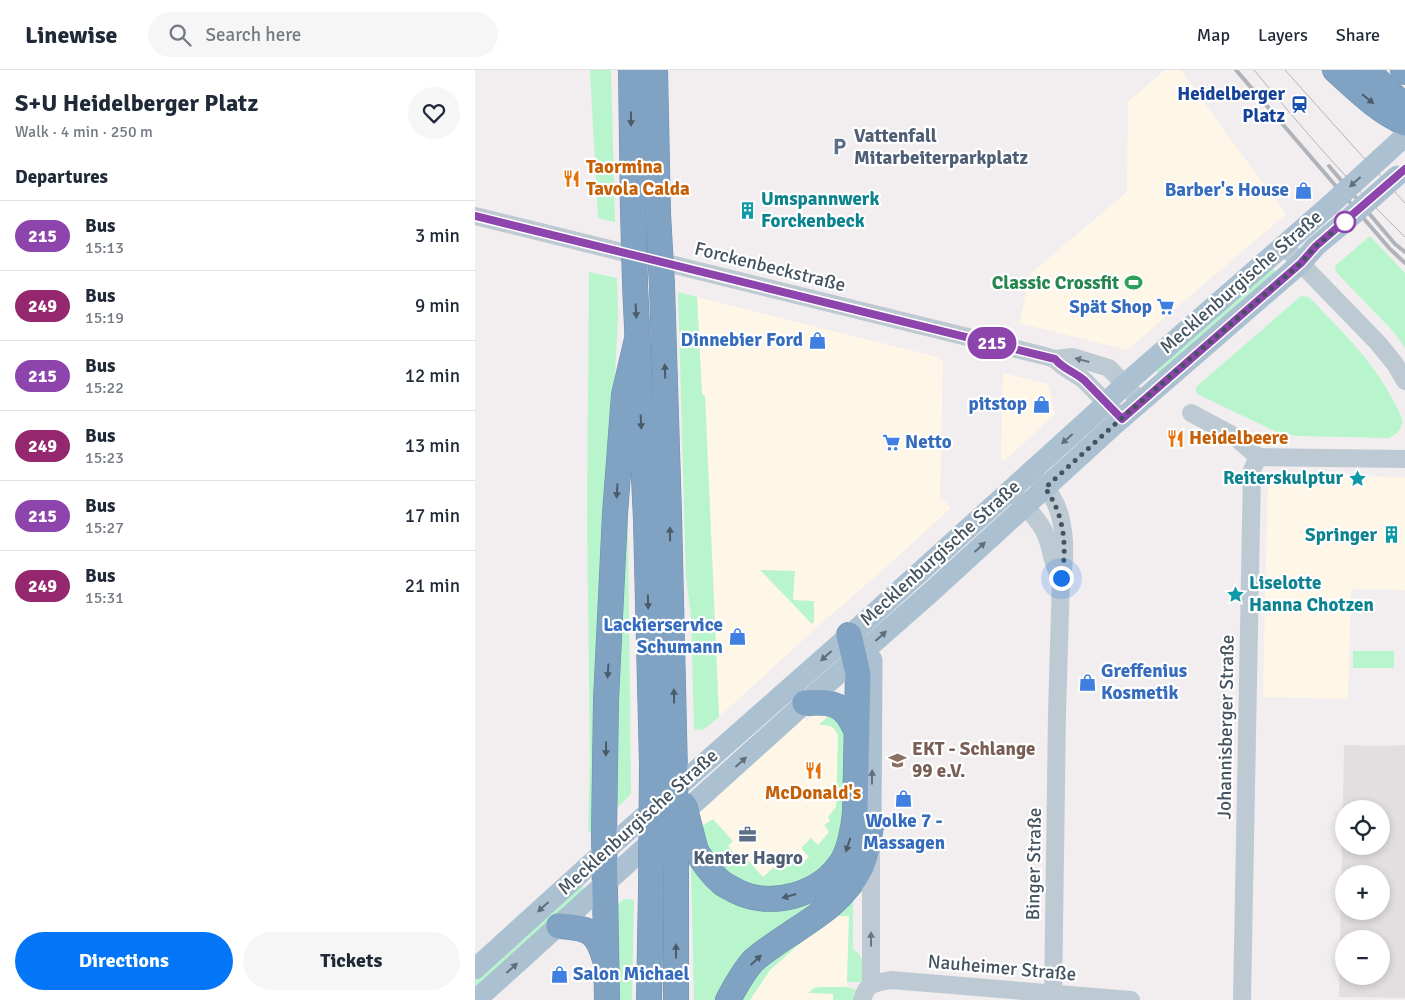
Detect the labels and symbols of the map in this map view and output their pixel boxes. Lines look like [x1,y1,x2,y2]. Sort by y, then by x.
place label: Heidelberger Platz [1177,82,1285,128]
one-way arrow [1361,94,1374,105]
station icon: Heidelberger Platz [1289,95,1309,115]
one-way arrow [628,111,636,127]
place label: Vattenfall Mitarbeiterparkplatz [854,124,1029,170]
parking icon: Vattenfall Mitarbeiterparkplatz [830,137,850,157]
place label: Taormina Tavola Calda [586,155,690,201]
restaurant icon: Taormina Tavola Calda [562,168,582,188]
one-way arrow [1350,176,1362,188]
place label: Barber's House [1165,178,1289,202]
shop icon: Barber's House [1293,180,1313,200]
place label: Umspannwerk Forckenbeck [761,187,879,233]
building icon: Umspannwerk Forckenbeck [737,200,757,220]
street label: Mecklenburgische Straße [1155,205,1327,359]
unlabelled marker [1334,211,1356,233]
street label: Forckenbeckstraße [692,237,848,297]
place label: Classic Crossfit [992,271,1119,295]
sports icon: Classic Crossfit [1123,273,1143,293]
place label: Spät Shop [1069,295,1152,319]
supermarket icon: Spät Shop [1156,297,1176,317]
one-way arrow [632,303,640,319]
line badge: 215 [963,327,1021,359]
place label: Dinnebier Ford [680,328,803,352]
shop icon: Dinnebier Ford [807,330,827,350]
one-way arrow [1075,355,1090,363]
one-way arrow [660,363,668,379]
place label: pitstop [969,392,1027,416]
shop icon: pitstop [1031,394,1051,414]
one-way arrow [638,415,646,431]
place label: Heidelbeere [1189,426,1288,450]
restaurant icon: Heidelbeere [1165,428,1185,448]
place label: Netto [905,430,952,454]
supermarket icon: Netto [881,432,901,452]
one-way arrow [1061,433,1073,445]
place label: Reiterskulptur [1223,466,1343,490]
place icon: Reiterskulptur [1347,468,1367,488]
street label: Mecklenburgische Straße [855,475,1025,631]
one-way arrow [613,483,621,499]
place label: Springer [1305,523,1377,547]
one-way arrow [666,525,674,541]
building icon: Springer [1381,525,1401,545]
one-way arrow [973,541,985,553]
your location [1049,566,1074,591]
place label: Liselotte Hanna Chotzen [1249,571,1374,617]
place icon: Liselotte Hanna Chotzen [1225,584,1245,604]
one-way arrow [644,595,652,611]
place label: Lackierservice Schumann [603,613,723,659]
shop icon: Lackierservice Schumann [727,626,747,646]
one-way arrow [875,630,887,642]
street label: Johannisberger Straße [1212,634,1240,820]
one-way arrow [821,650,833,662]
place label: Greffenius Kosmetik [1101,659,1187,705]
one-way arrow [603,663,611,679]
shop icon: Greffenius Kosmetik [1077,672,1097,692]
one-way arrow [670,688,678,704]
place label: EKT - Schlange 99 e.V. [912,737,1036,783]
one-way arrow [601,741,609,757]
street label: Mecklenburgische Straße [553,744,723,900]
school or university icon: EKT - Schlange 99 e.V. [888,750,908,770]
one-way arrow [734,756,746,768]
restaurant icon: McDonald's [803,760,823,780]
one-way arrow [868,769,876,785]
place label: McDonald's [765,781,861,805]
shop icon: Wolke 7 - Massagen [894,788,914,808]
street label: Binger Straße [1021,807,1047,921]
place label: Wolke 7 - Massagen [863,809,945,855]
office icon: Kenter Hagro [738,825,758,845]
one-way arrow [844,837,851,852]
place label: Kenter Hagro [693,846,803,870]
one-way arrow [781,893,796,901]
one-way arrow [538,901,550,913]
one-way arrow [867,930,875,946]
one-way arrow [672,943,680,959]
street label: Nauheimer Straße [927,950,1077,986]
one-way arrow [750,954,762,966]
one-way arrow [506,962,519,973]
place label: Salon Michael [573,962,689,986]
shop icon: Salon Michael [549,964,569,984]

